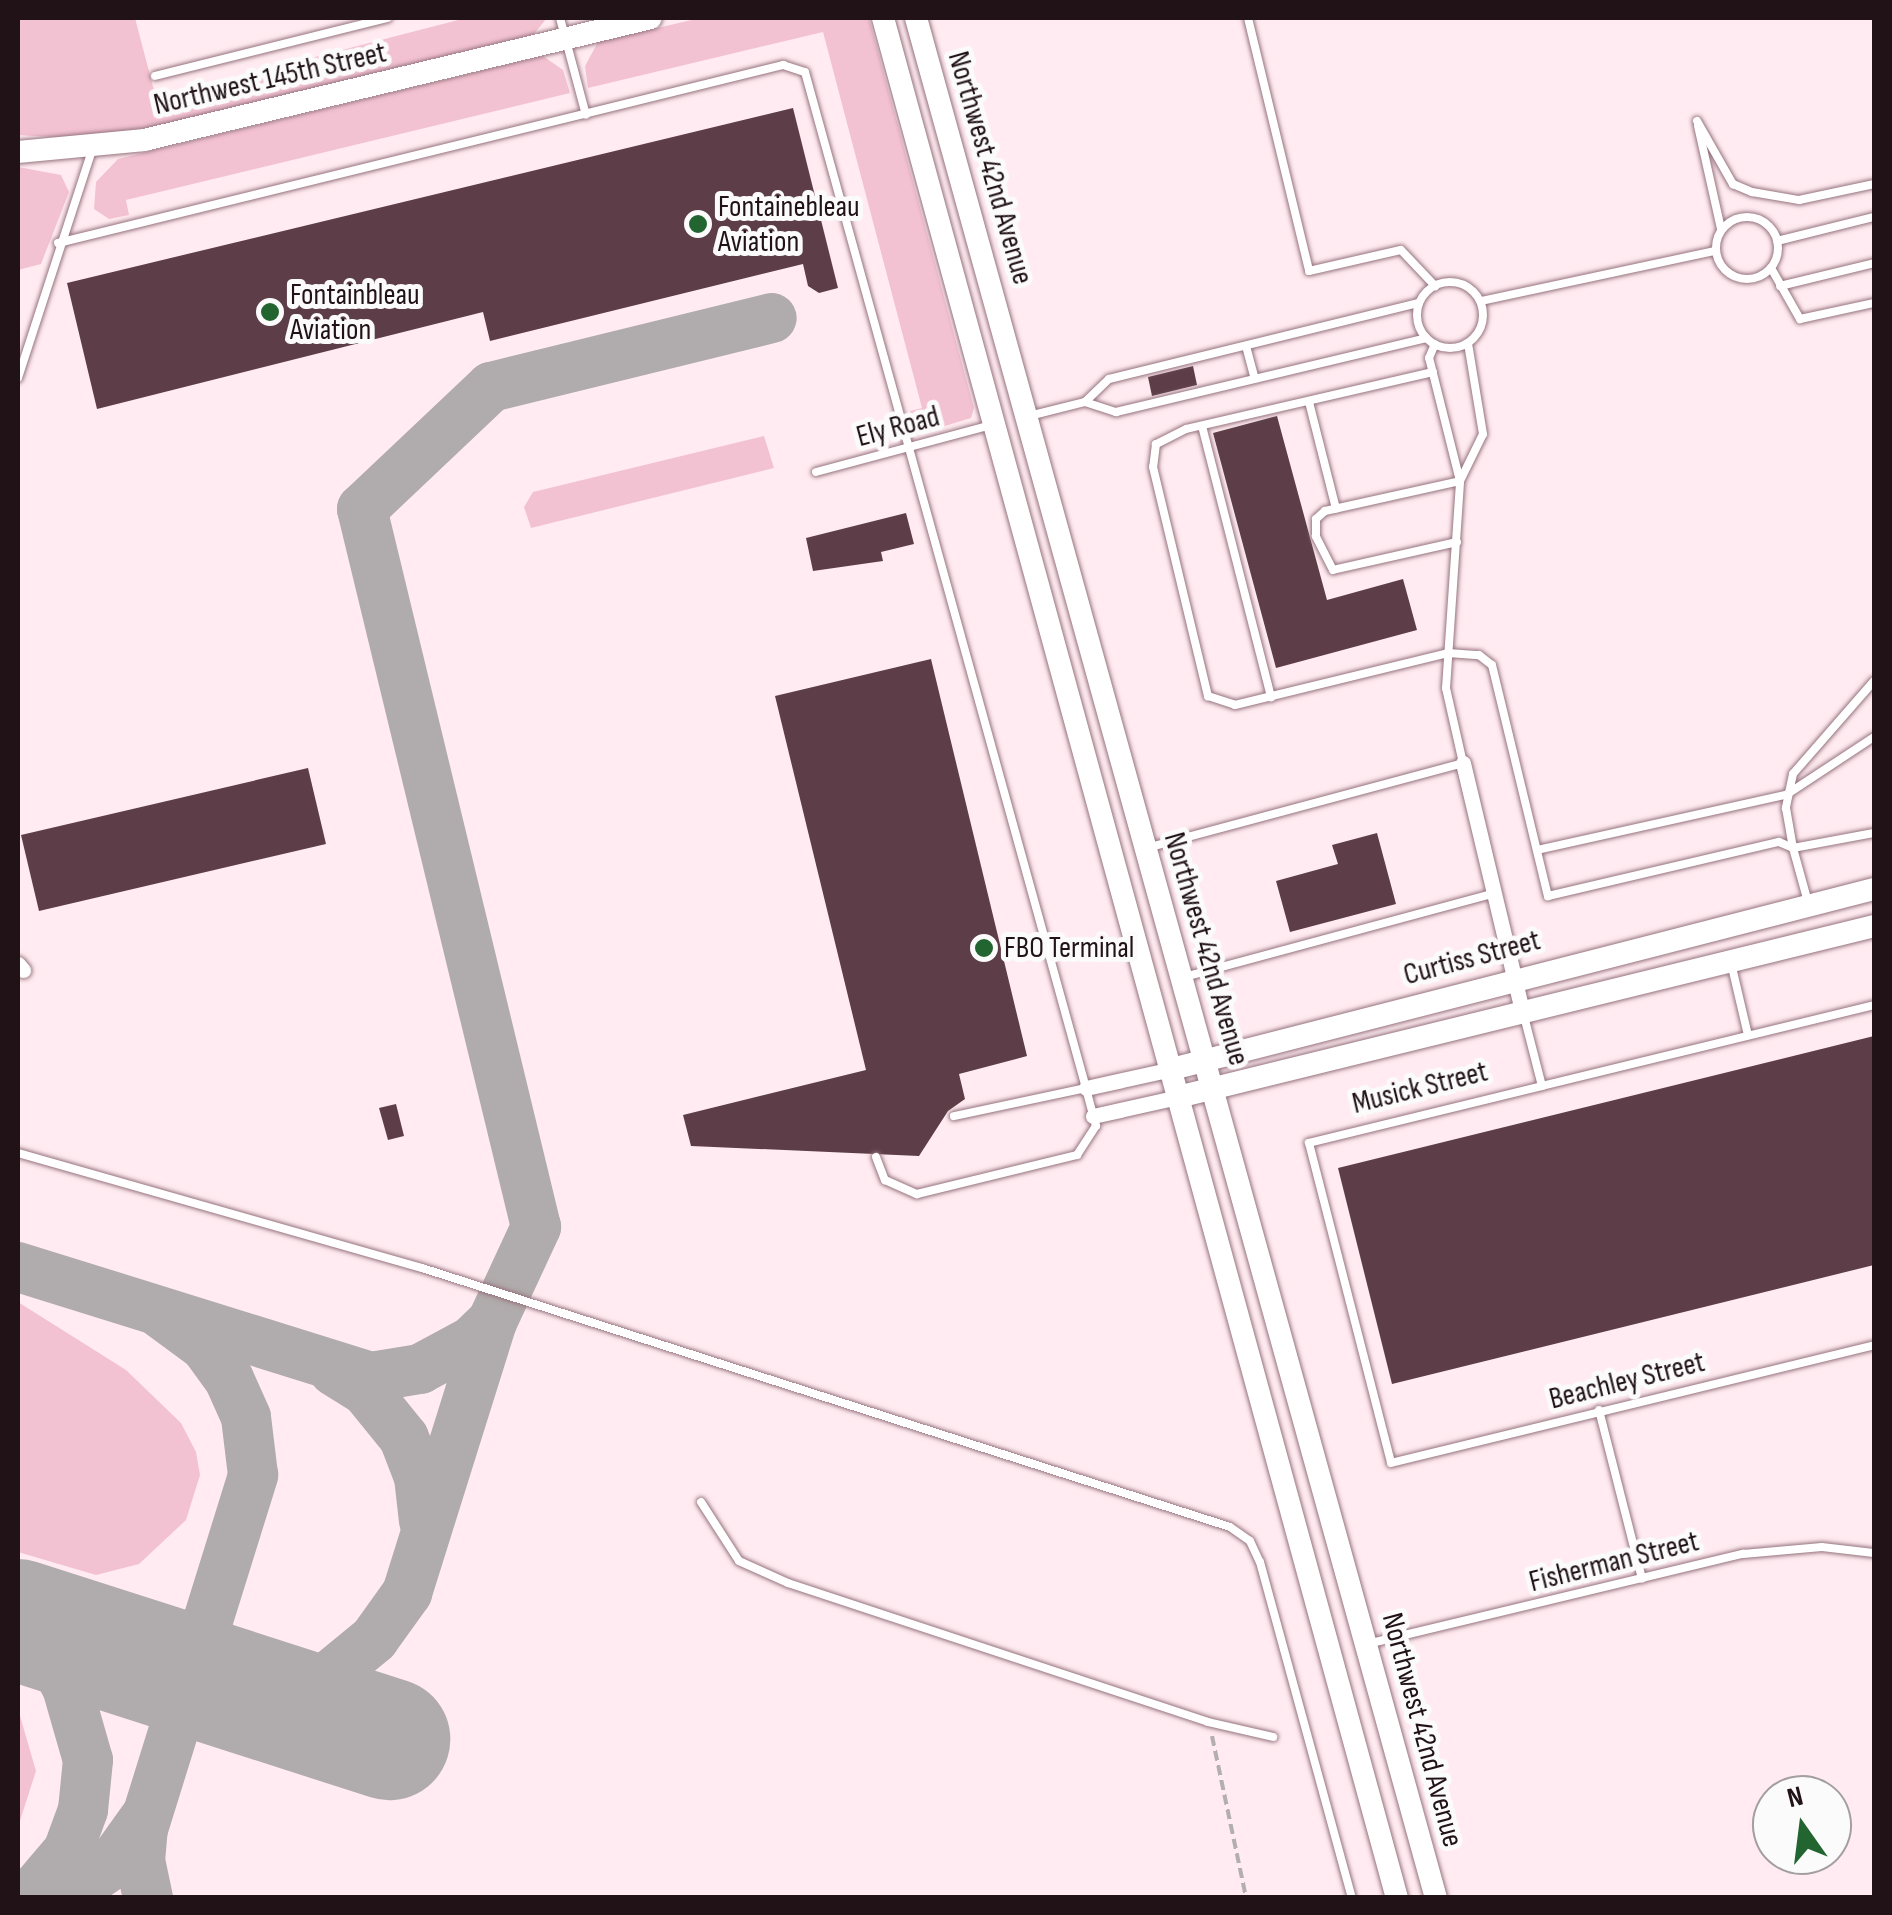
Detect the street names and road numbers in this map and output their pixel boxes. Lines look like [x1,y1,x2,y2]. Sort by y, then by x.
street label: Northwest 145th Street [150,35,390,123]
street label: Northwest 42nd Avenue [940,47,1040,289]
street label: Ely Road [853,399,943,455]
street label: Northwest 42nd Avenue [1156,828,1256,1070]
street label: Curtiss Street [1400,923,1544,993]
street label: Musick Street [1349,1054,1491,1122]
street label: Beachley Street [1546,1344,1708,1418]
street label: Fisherman Street [1526,1524,1702,1600]
street label: Northwest 42nd Avenue [1373,1609,1471,1851]

